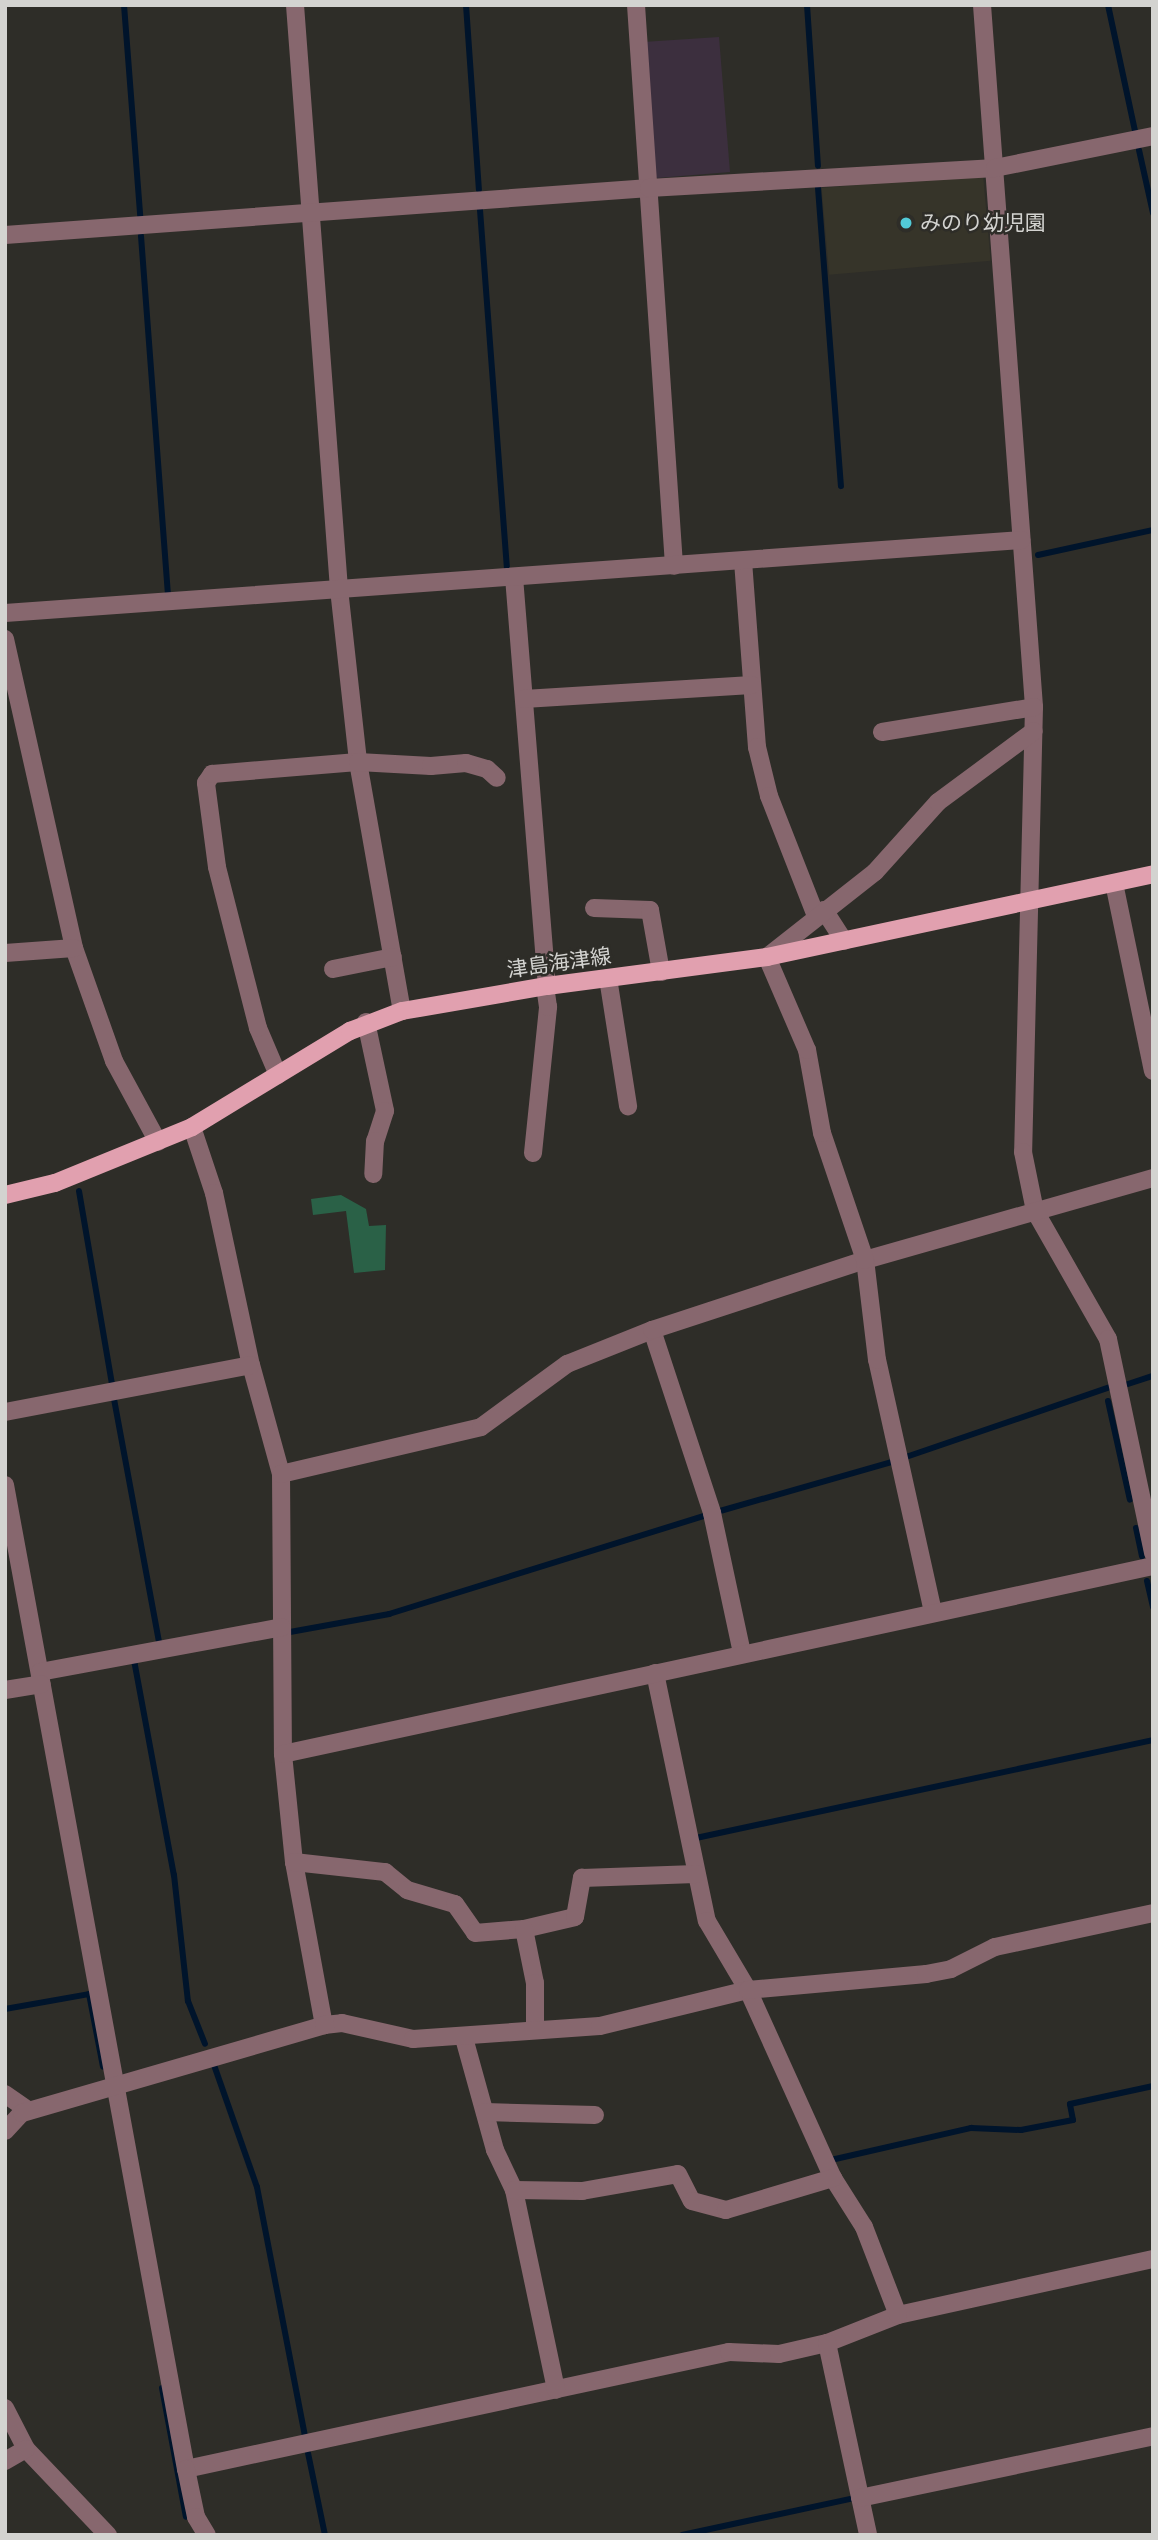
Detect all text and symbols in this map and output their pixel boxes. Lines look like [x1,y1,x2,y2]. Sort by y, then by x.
place label: みのり幼児園 [920,210,1046,236]
marker: みのり幼児園 [898,215,914,231]
street label: 津島海津線 [505,943,613,983]

